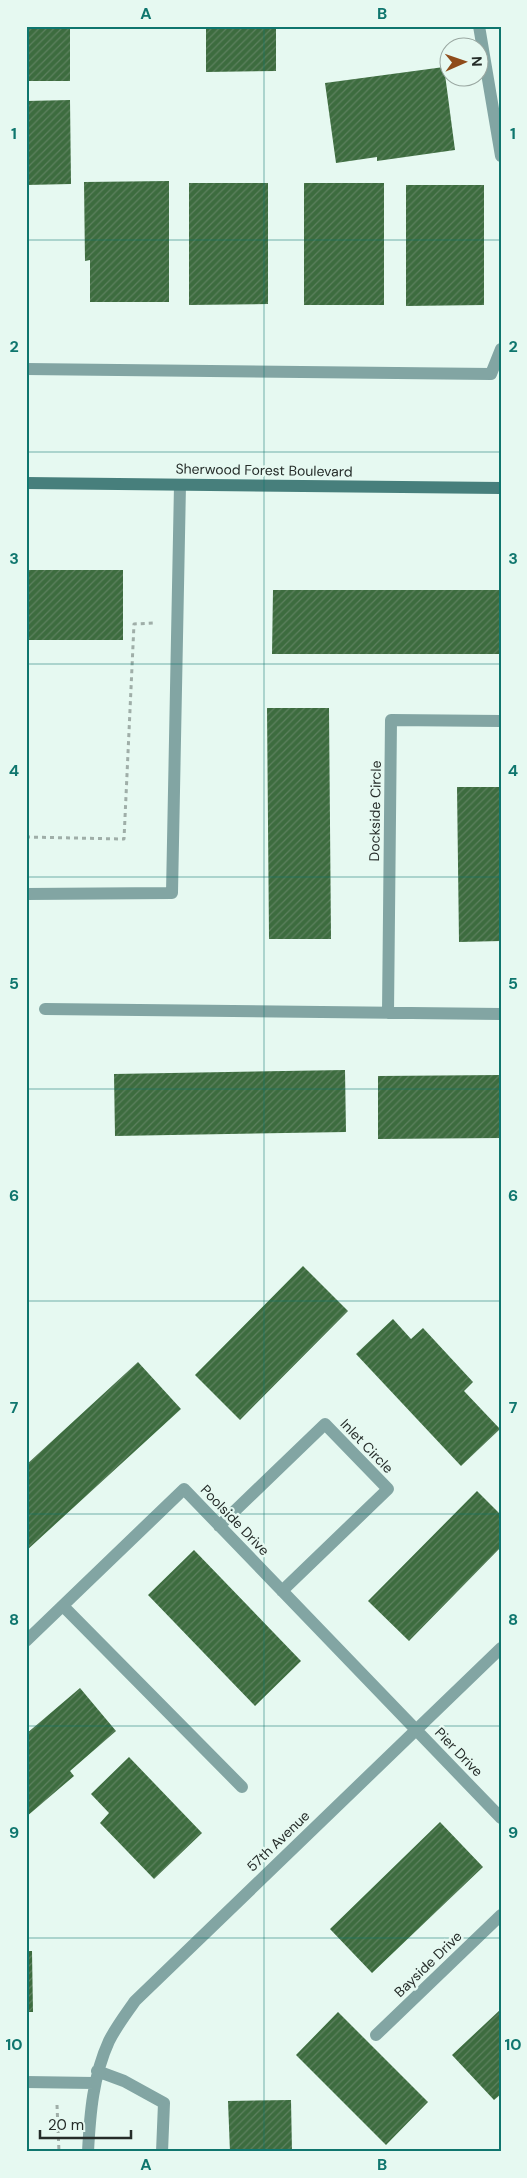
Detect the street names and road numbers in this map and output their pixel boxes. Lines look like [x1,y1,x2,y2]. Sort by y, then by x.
street label: Sherwood Forest Boulevard [175,459,353,481]
street label: Dockside Circle [365,760,385,862]
street label: Inlet Circle [337,1415,397,1477]
street label: Poolside Drive [197,1481,273,1559]
street label: Pier Drive [431,1724,487,1780]
street label: 57th Avenue [243,1806,313,1875]
street label: Bayside Drive [390,1927,466,2001]

